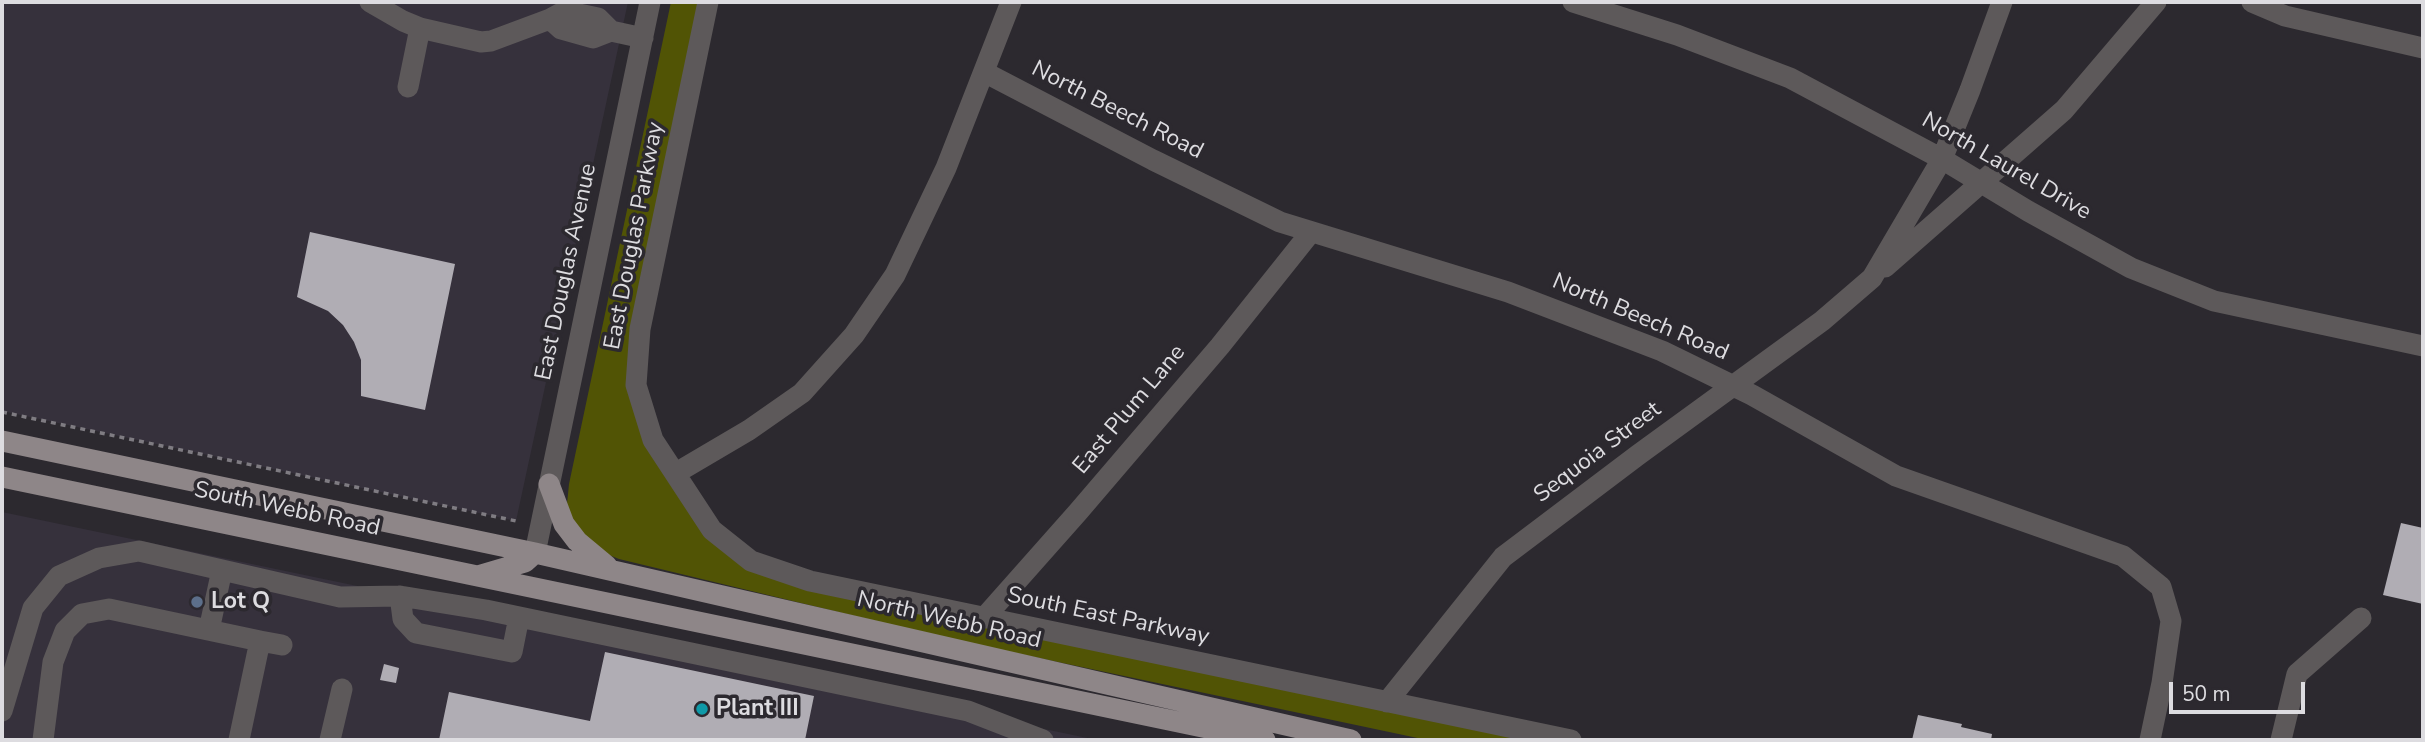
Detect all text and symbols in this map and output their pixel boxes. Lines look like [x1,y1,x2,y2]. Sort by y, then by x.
street label: North Beech Road [1027,56,1207,166]
street label: North Laurel Drive [1916,107,2096,227]
street label: East Douglas Parkway [599,120,671,352]
street label: East Douglas Avenue [531,161,603,383]
street label: North Beech Road [1548,268,1732,368]
street label: East Plum Lane [1068,340,1192,480]
street label: Sequoia Street [1529,396,1667,510]
street label: South Webb Road [192,477,382,543]
street label: South East Parkway [1005,582,1211,652]
street label: North Webb Road [854,586,1044,656]
place label: Lot Q [211,588,270,616]
marker: Lot Q [189,594,205,610]
scale bar [2173,668,2310,712]
text: 50 m [2182,680,2231,708]
place label: Plant III [716,695,799,723]
marker: Plant III [694,701,710,717]

